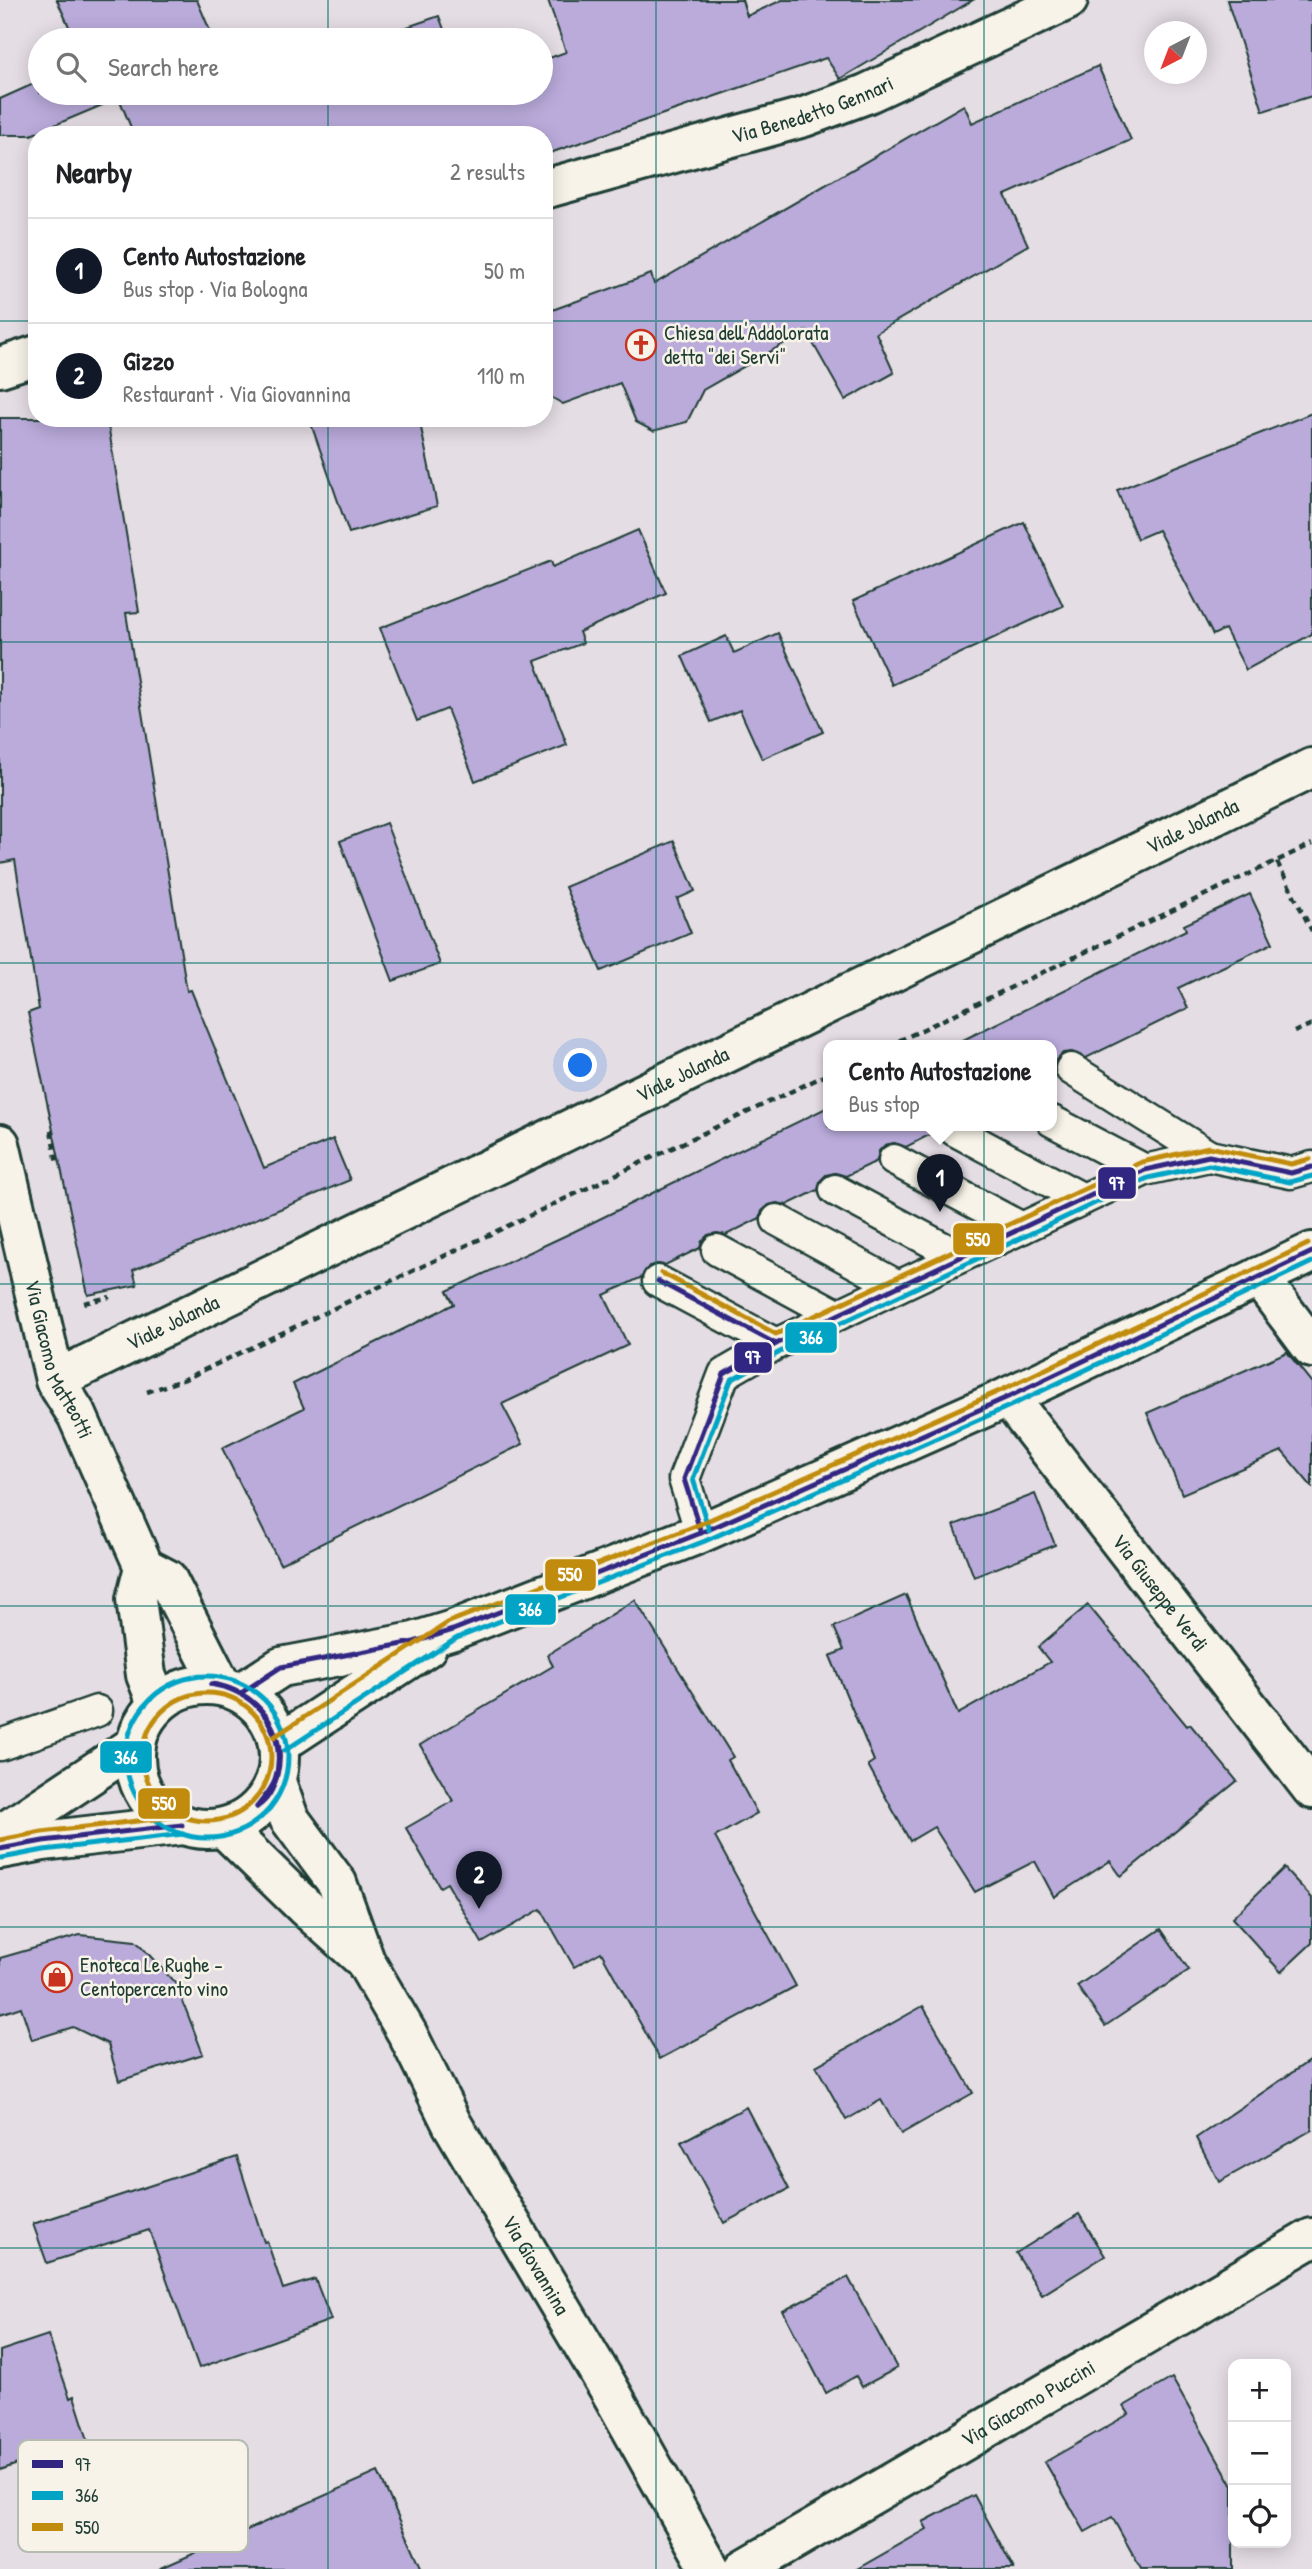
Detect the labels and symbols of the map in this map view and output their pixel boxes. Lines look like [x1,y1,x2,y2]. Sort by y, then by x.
north arrow [1144,21,1207,84]
street label: Via Benedetto Gennari [728,68,898,150]
place label: Chiesa dell'Addolorata detta "dei Servi" [664,318,829,371]
church icon: Chiesa dell'Addolorata detta "dei Servi" [624,328,658,362]
street label: Viale Jolanda [1141,791,1243,861]
street label: Viale Jolanda [631,1039,733,1109]
your location [563,1048,597,1082]
pin: 1 [917,1154,963,1212]
line badge: 97 [1097,1166,1137,1200]
text: 97 [1109,1170,1125,1196]
line badge: 550 [952,1222,1005,1256]
text: 550 [966,1226,991,1252]
street label: Via Giacomo Matteotti [18,1277,101,1443]
street label: Viale Jolanda [121,1287,224,1357]
line badge: 366 [784,1321,838,1354]
text: 366 [799,1324,823,1350]
line badge: 97 [733,1341,773,1374]
text: 97 [745,1344,761,1370]
street label: Via Giuseppe Verdi [1106,1528,1215,1658]
line badge: 550 [544,1558,597,1592]
text: 550 [558,1561,583,1587]
line badge: 366 [504,1593,557,1626]
text: 366 [518,1596,542,1622]
line badge: 366 [99,1740,153,1774]
text: 366 [114,1744,138,1770]
line badge: 550 [137,1787,191,1820]
text: 550 [152,1790,177,1816]
pin: 2 [456,1851,502,1909]
place label: Enoteca Le Rughe - Centopercento vino [80,1950,228,2003]
shop icon: Enoteca Le Rughe - Centopercento vino [40,1960,74,1994]
street label: Via Giovannina [495,2210,577,2320]
street label: Via Giacomo Puccini [956,2352,1100,2453]
legend [18,2440,248,2552]
text: 97 [75,2451,91,2477]
text: 366 [75,2482,99,2508]
text: 550 [75,2514,100,2540]

